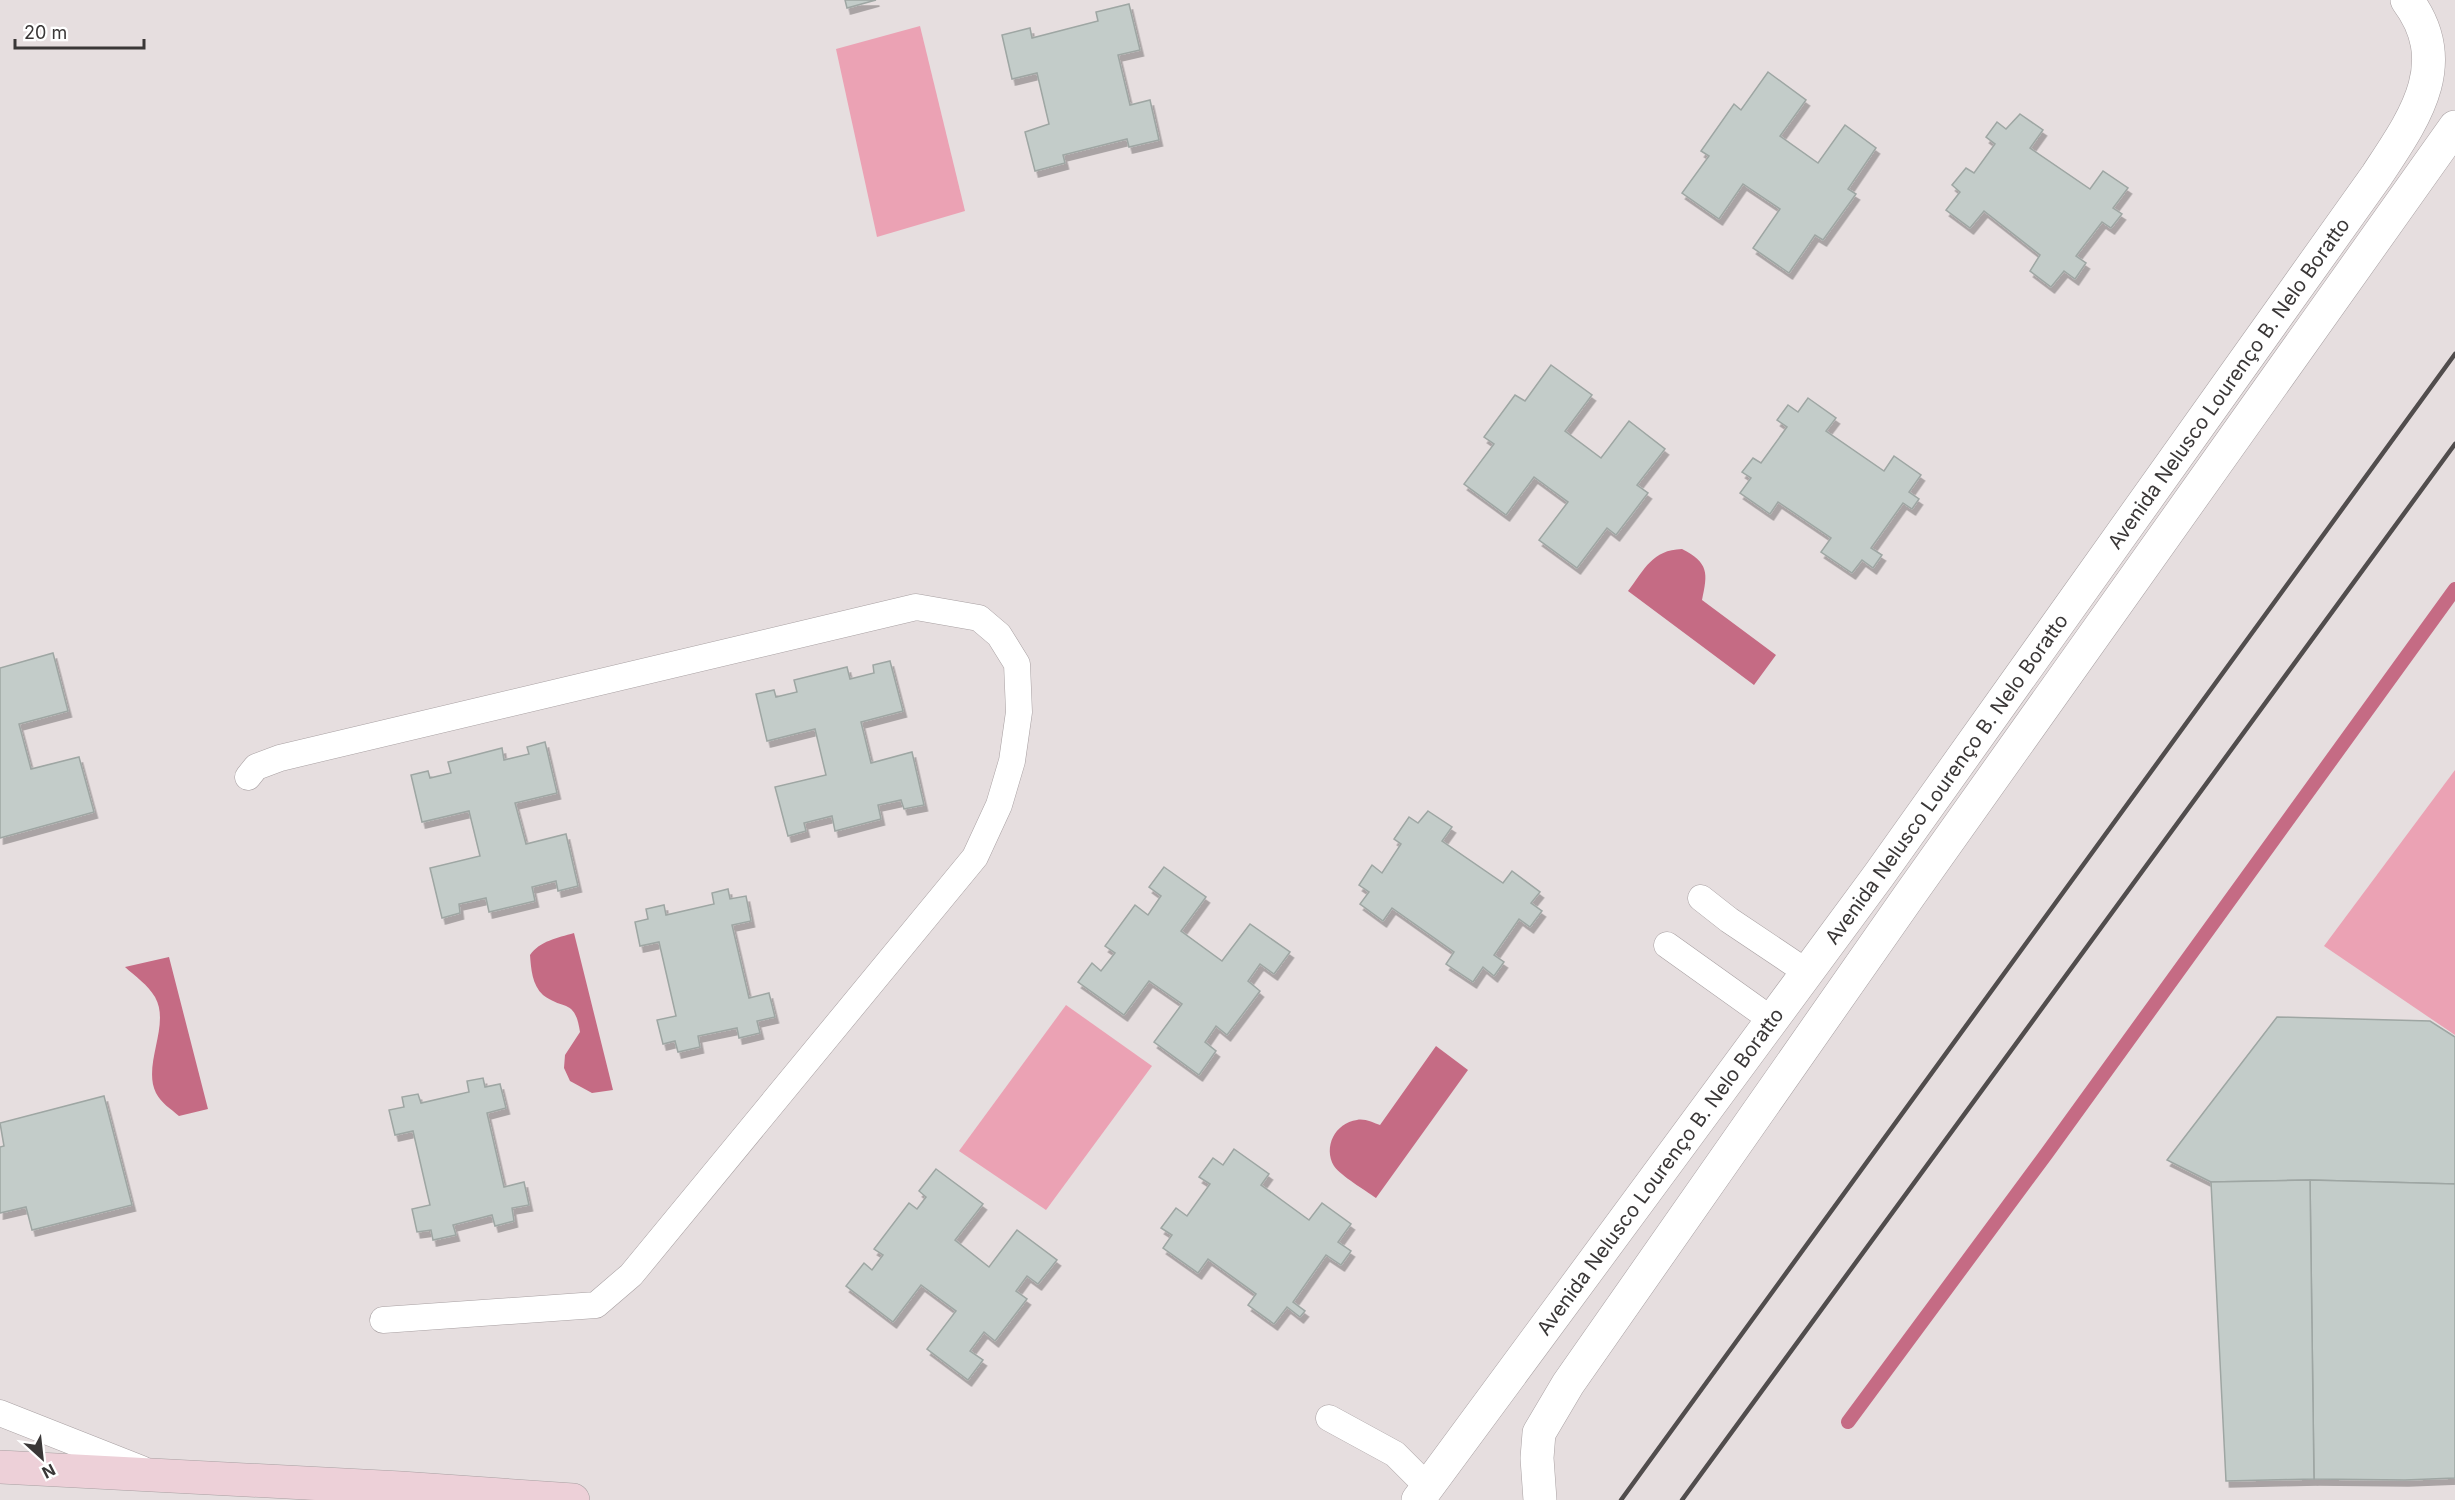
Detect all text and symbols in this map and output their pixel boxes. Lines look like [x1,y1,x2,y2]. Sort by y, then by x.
scale bar [15,12,144,50]
text: 20 m [24,22,67,43]
street label: Avenida Nelusco Lourenço B. Nelo Boratto [2103,213,2355,554]
street label: Avenida Nelusco Lourenço B. Nelo Boratto [1820,609,2073,949]
street label: Avenida Nelusco Lourenço B. Nelo Boratto [1532,1003,1789,1340]
north arrow [12,1428,72,1488]
text: N [39,1460,59,1483]

